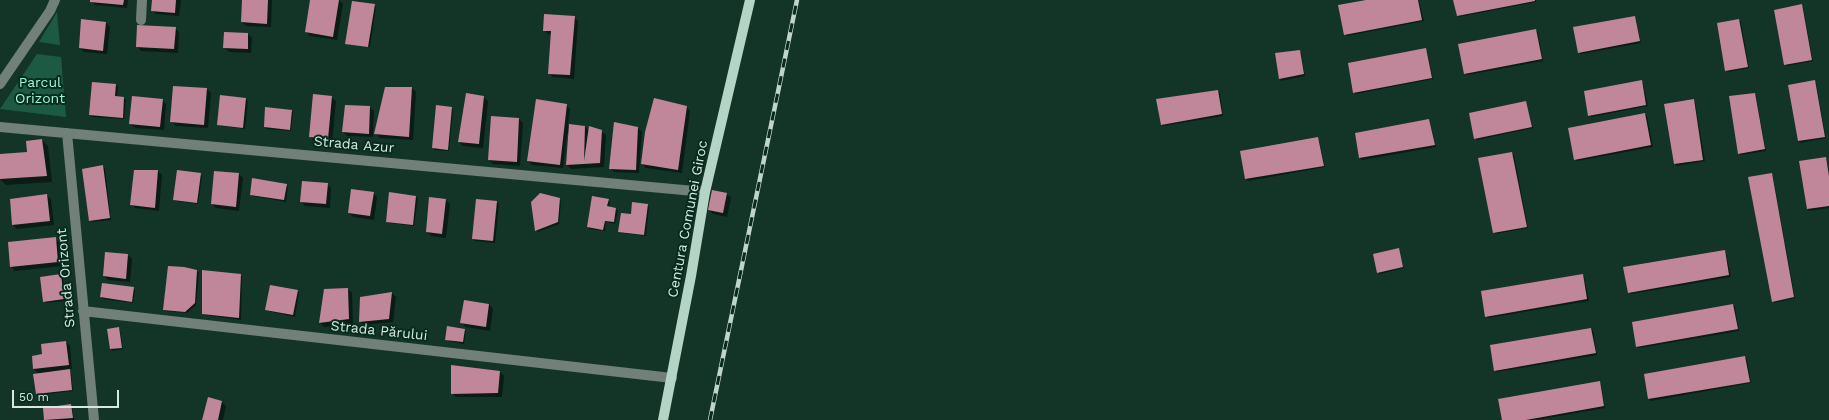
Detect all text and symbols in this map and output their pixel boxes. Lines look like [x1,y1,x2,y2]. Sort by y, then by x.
park label: Parcul Orizont [15,75,65,108]
street label: Strada Azur [313,133,395,157]
street label: Centura Comunei Giroc [665,139,711,299]
street label: Strada Orizont [53,228,79,328]
street label: Strada Părului [330,318,428,344]
scale bar [14,382,121,408]
text: 50 m [19,390,49,404]

